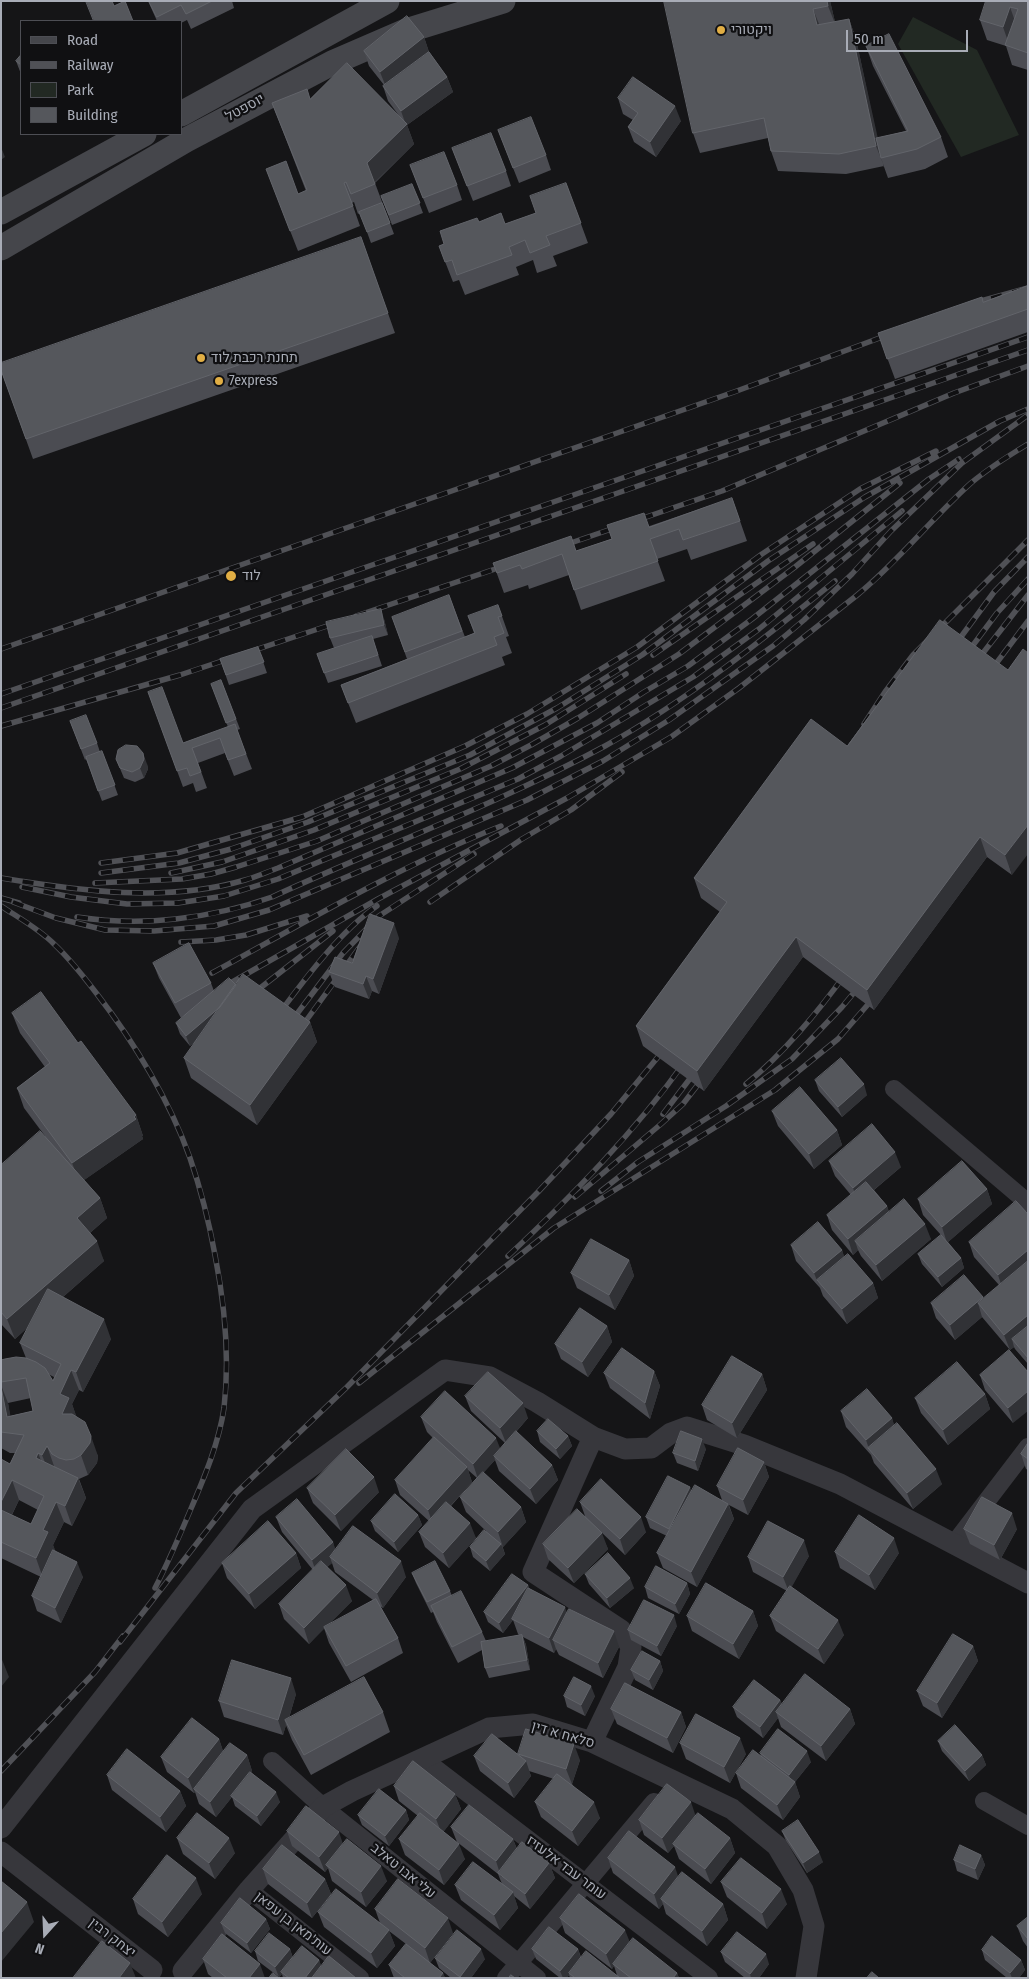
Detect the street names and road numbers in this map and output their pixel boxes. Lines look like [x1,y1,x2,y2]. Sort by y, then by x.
street label: יוספטל [223,91,267,125]
street label: סלאח א דין [530,1718,596,1752]
street label: עומר עבד אלעזיז [523,1832,609,1904]
street label: עלי אבו טאלב [367,1840,439,1902]
street label: עות'מאן בן עפאן [251,1889,335,1959]
street label: יצחק רבין [85,1914,139,1962]

